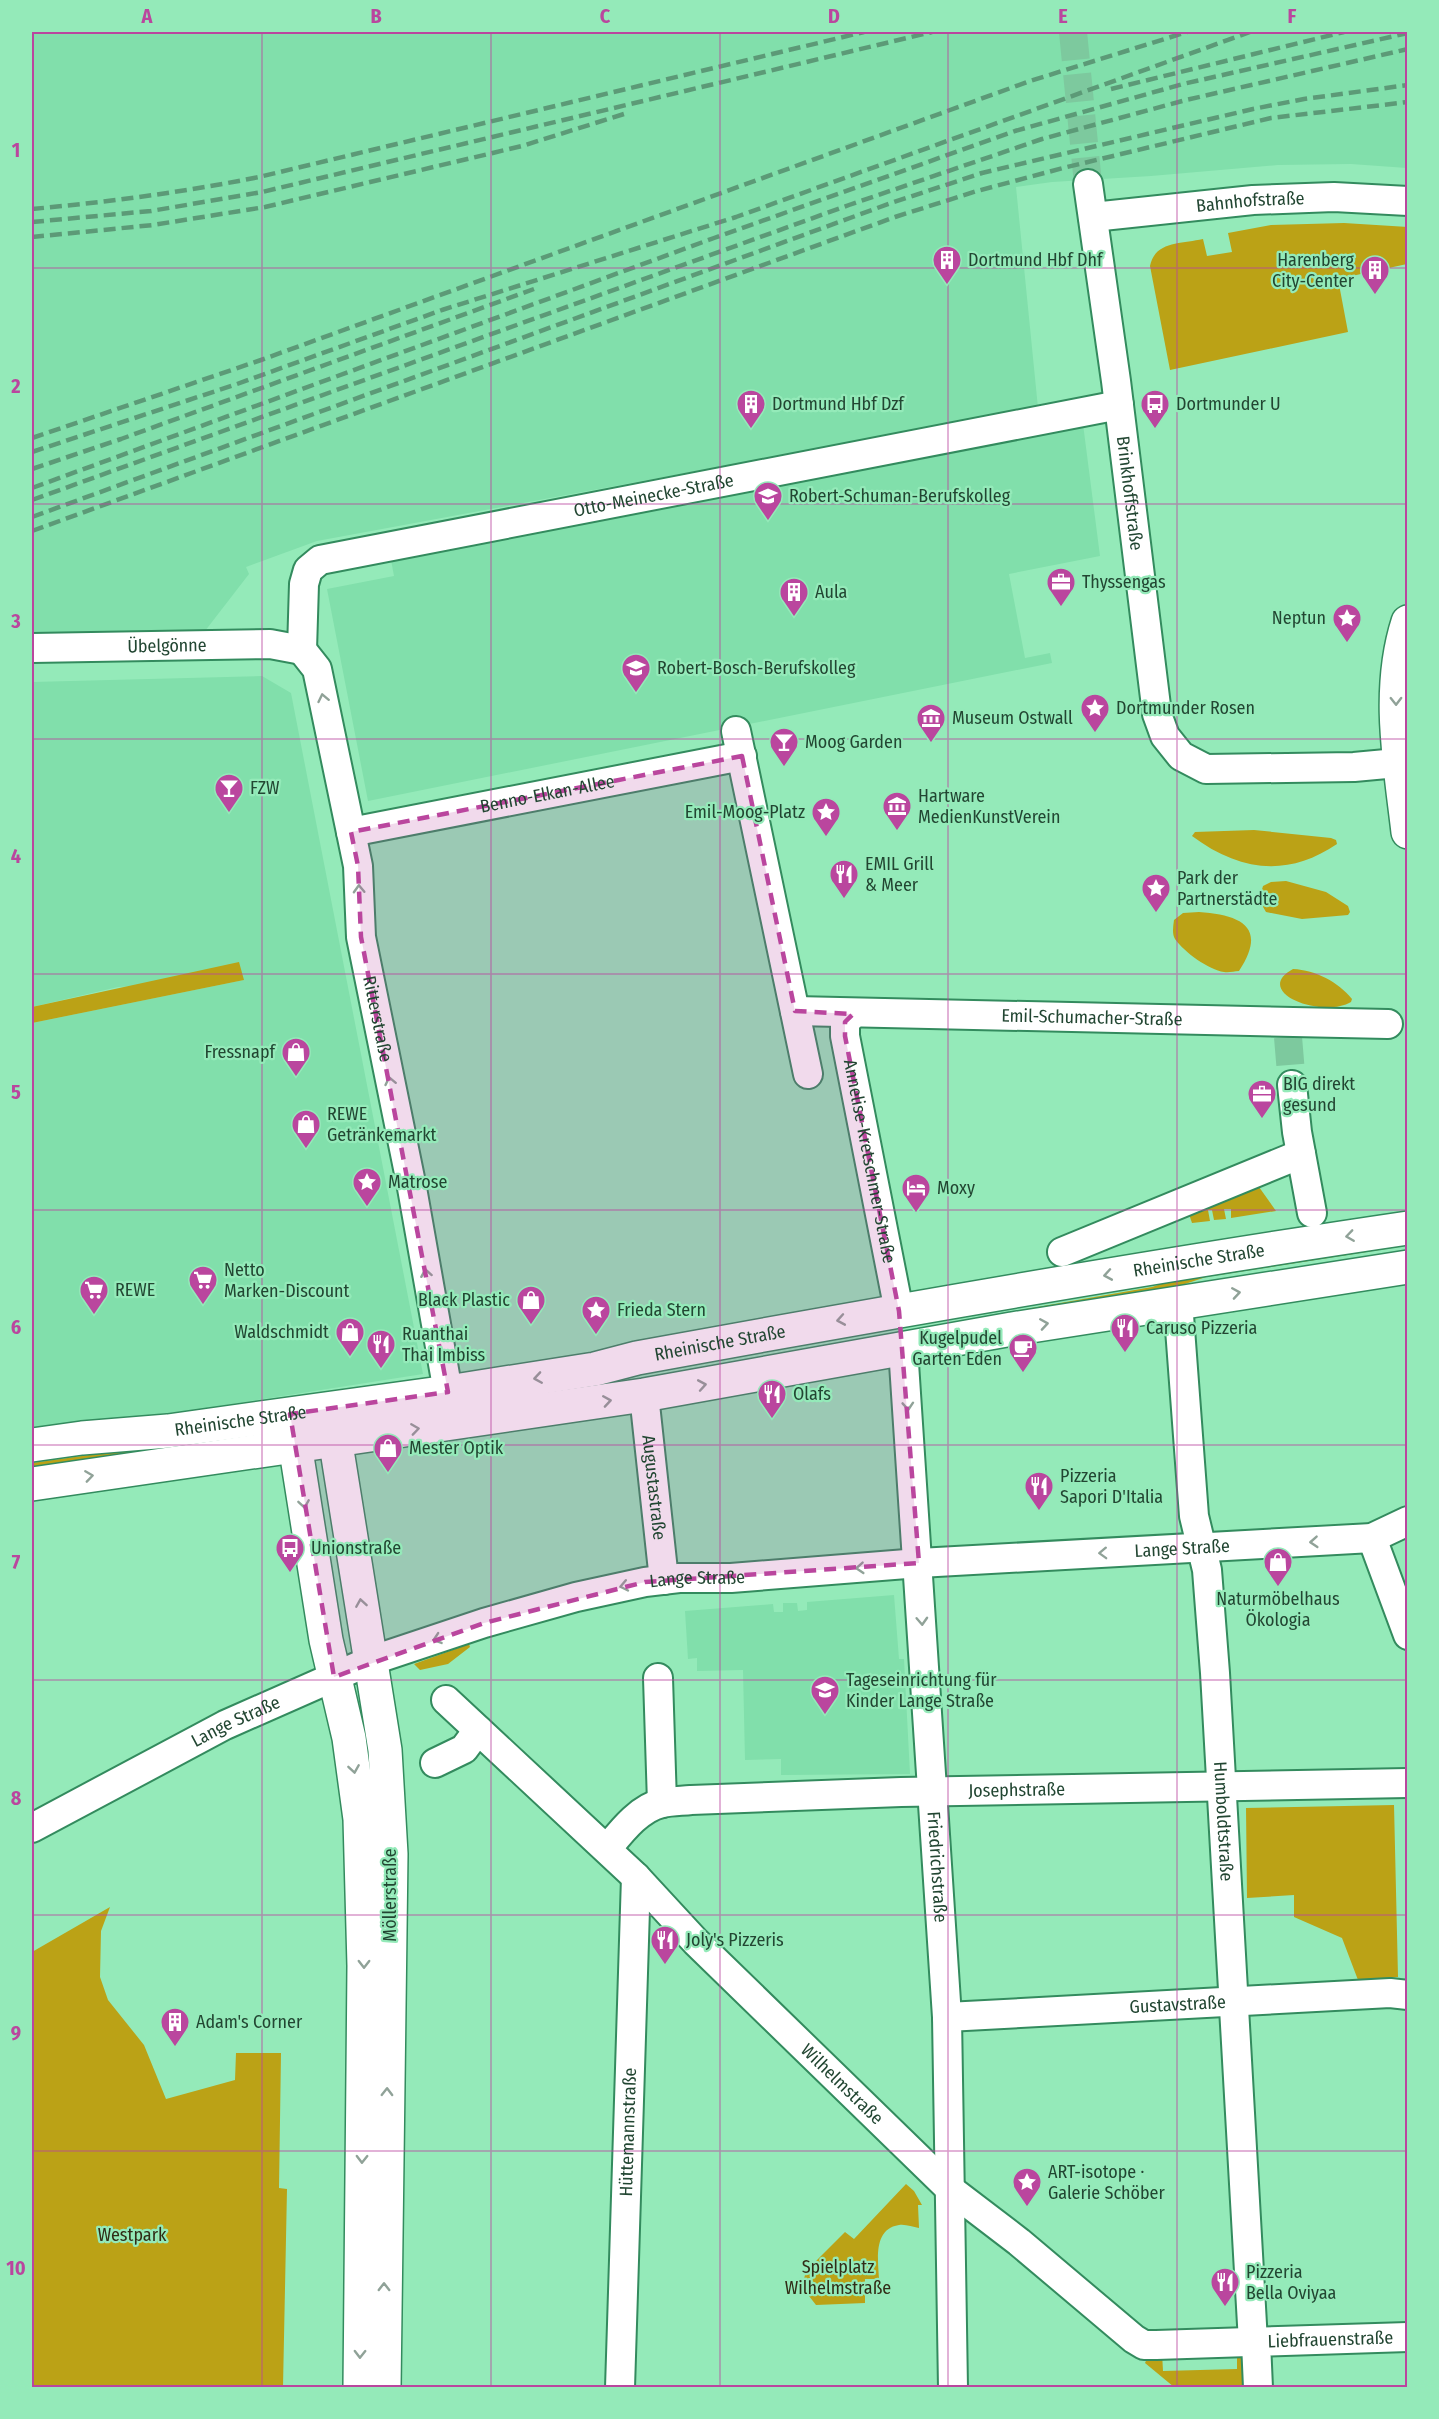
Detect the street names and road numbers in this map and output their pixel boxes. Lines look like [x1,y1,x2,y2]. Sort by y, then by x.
street label: Bahnhofstraße [1195,187,1305,217]
street label: Brinkhoffstraße [1112,435,1148,552]
street label: Otto-Meinecke-Straße [572,469,735,522]
street label: Übelgönne [127,634,207,657]
street label: Benno-Elkan-Allee [478,770,617,818]
street label: Ritterstraße [358,974,397,1064]
street label: Emil-Schumacher-Straße [1001,1005,1183,1030]
street label: Annelise-Kretschmer-Straße [839,1057,900,1265]
street label: Rheinische Straße [1132,1239,1266,1282]
street label: Rheinische Straße [653,1320,787,1366]
street label: Rheinische Straße [173,1401,308,1441]
street label: Augustastraße [637,1434,671,1541]
street label: Lange Straße [1134,1535,1230,1562]
street label: Lange Straße [648,1566,746,1592]
street label: Lange Straße [188,1691,283,1752]
street label: Humboldtstraße [1209,1761,1238,1882]
street label: Josephstraße [968,1778,1065,1802]
street label: Friedrichstraße [922,1811,952,1923]
street label: Möllerstraße [379,1848,401,1942]
street label: Gustavstraße [1129,1991,1226,2018]
street label: Wilhelmstraße [796,2039,888,2129]
street label: Hüttemannstraße [615,2067,641,2197]
street label: Liebfrauenstraße [1267,2326,1394,2352]

